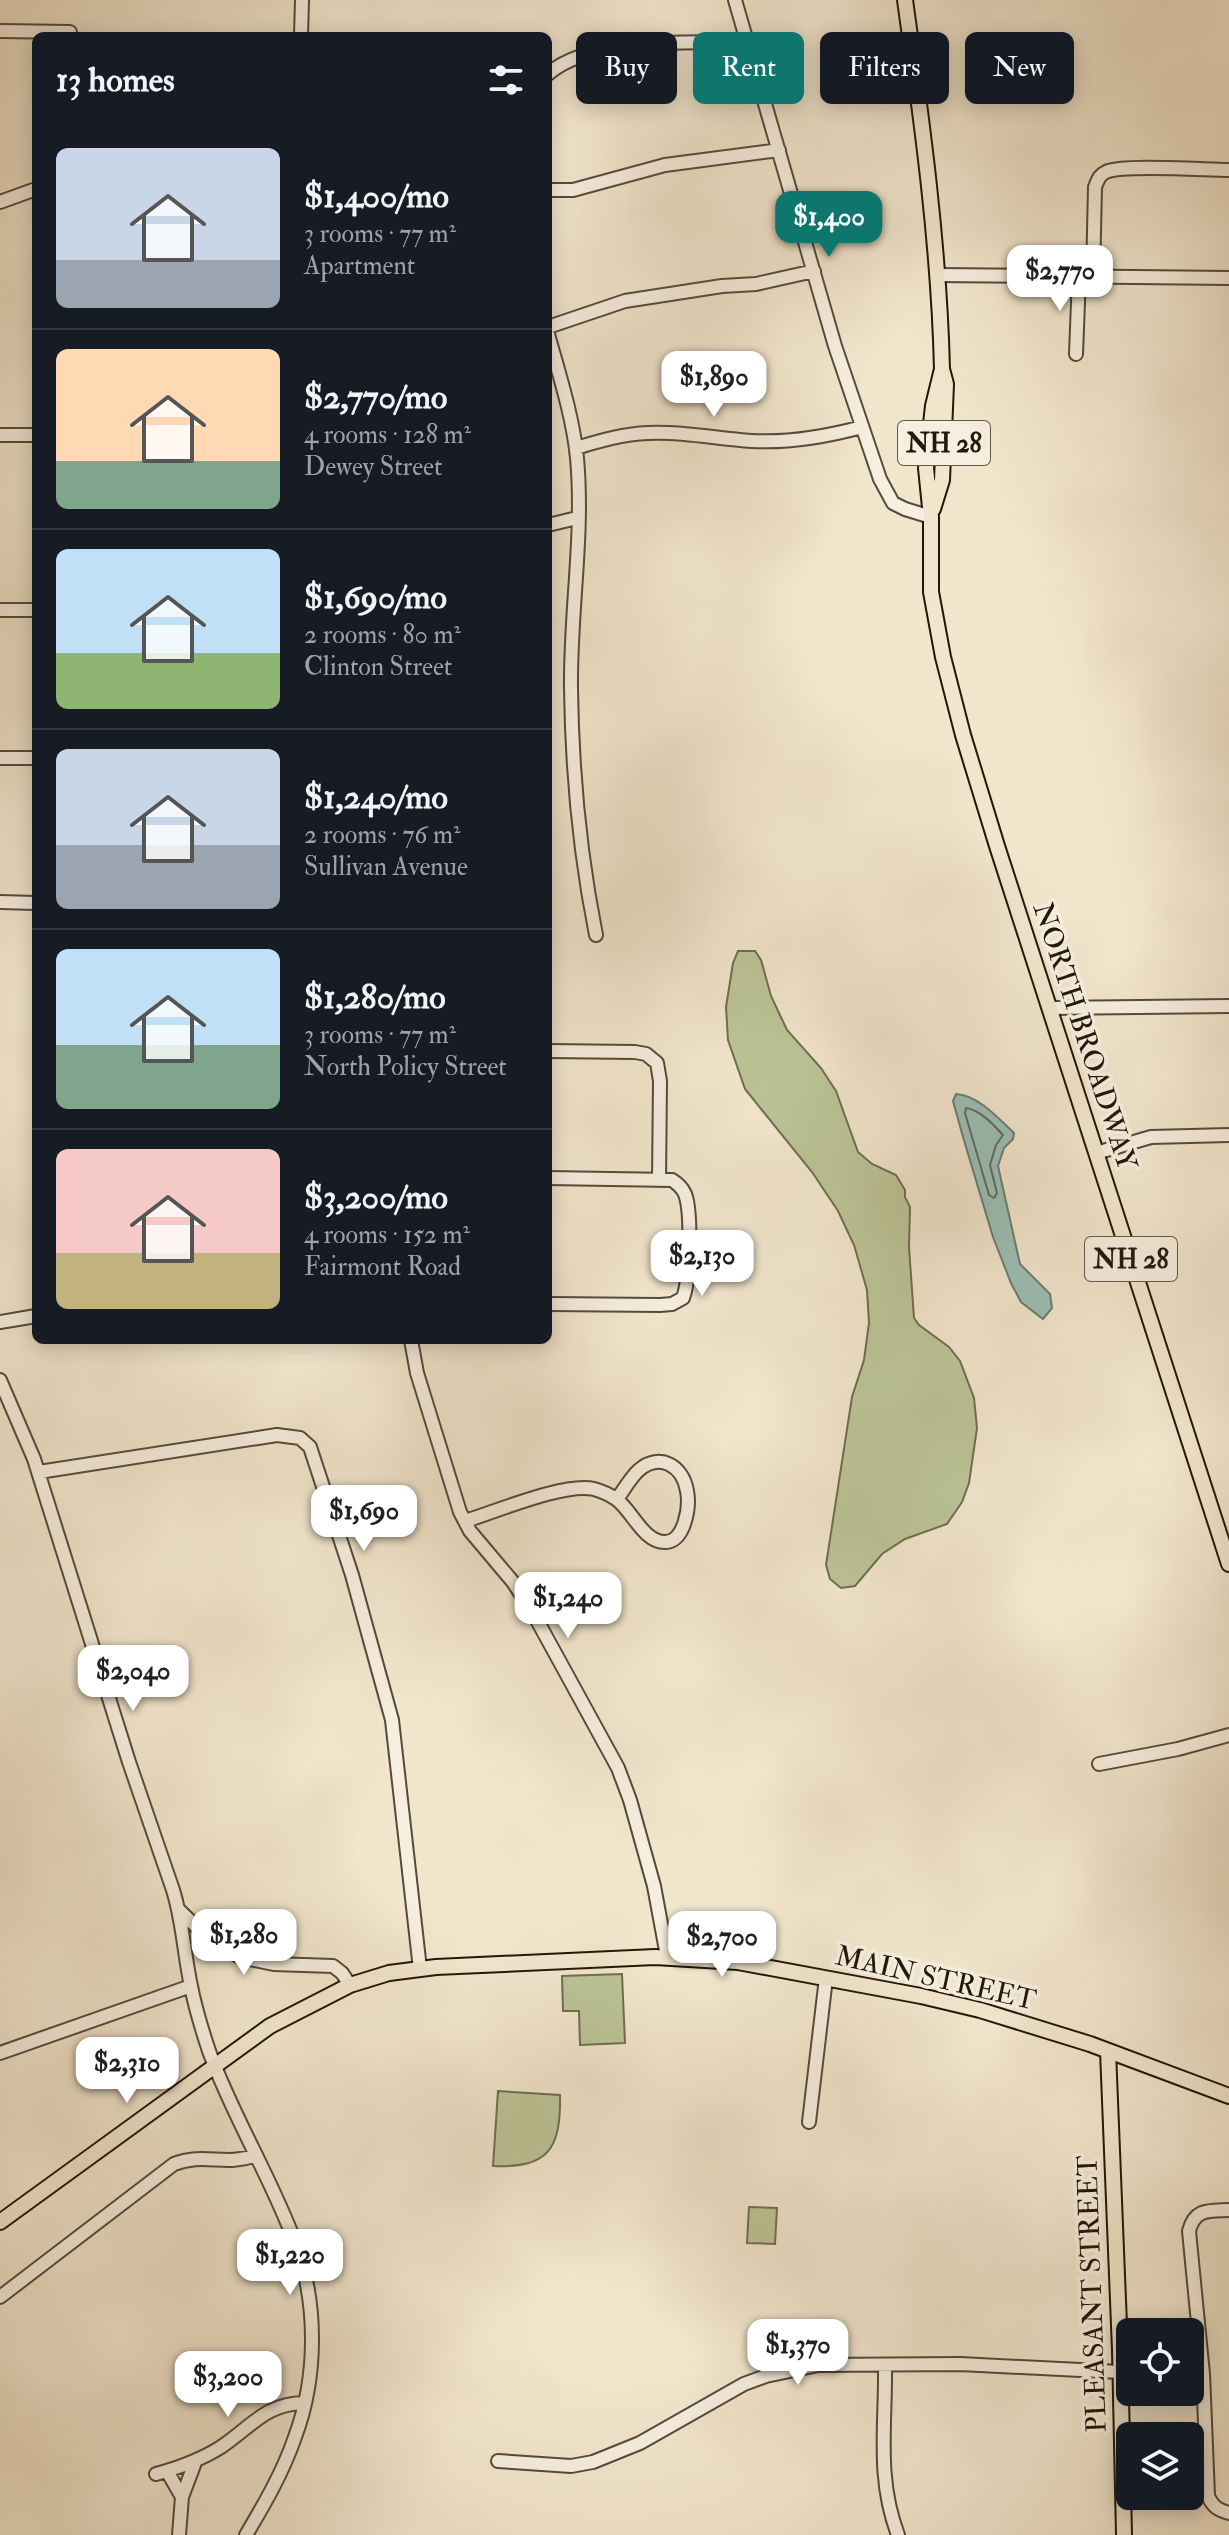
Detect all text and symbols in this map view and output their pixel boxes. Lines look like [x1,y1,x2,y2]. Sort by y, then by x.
chip: Buy [576,32,677,104]
chip: Rent [693,32,804,104]
chip: Filters [820,32,949,104]
chip: New [965,32,1074,104]
icon: filters [484,58,528,102]
text: 13 homes [56,59,175,102]
text: $1,400/mo [304,175,449,218]
icon: home [120,180,216,276]
pin: $1,400 [764,191,894,259]
text: $1,400 [793,201,865,233]
text: 3 rooms · 77 m² [304,218,456,250]
pin: $2,770 [995,245,1125,313]
text: Apartment [304,250,415,282]
text: $2,770 [1025,255,1095,287]
pin: $1,890 [649,351,779,419]
text: $1,890 [679,361,749,393]
text: $2,770/mo [304,376,447,419]
icon: home [120,381,216,477]
text: 4 rooms · 128 m² [304,419,471,451]
road number: NH 28 [898,421,990,465]
text: Dewey Street [304,451,442,483]
text: $1,690/mo [304,576,447,619]
icon: home [120,581,216,677]
text: 2 rooms · 80 m² [304,619,461,651]
text: Clinton Street [304,651,452,683]
text: $1,240/mo [304,776,448,819]
icon: home [120,781,216,877]
text: 2 rooms · 76 m² [304,819,460,851]
text: Sullivan Avenue [304,851,468,883]
street label: NORTH BROADWAY [1025,898,1145,1175]
text: $1,280/mo [304,976,446,1019]
icon: home [120,981,216,1077]
text: 3 rooms · 77 m² [304,1019,456,1051]
text: North Policy Street [304,1051,507,1083]
text: $3,200/mo [304,1176,448,1219]
icon: home [120,1181,216,1277]
text: 4 rooms · 152 m² [304,1219,470,1251]
pin: $2,130 [637,1230,767,1298]
road number: NH 28 [1085,1237,1177,1281]
text: $2,130 [669,1240,735,1272]
text: Fairmont Road [304,1251,461,1283]
pin: $1,690 [299,1485,429,1553]
text: $1,690 [329,1495,399,1527]
pin: $1,240 [503,1572,633,1640]
text: $1,240 [533,1582,603,1614]
pin: $2,040 [68,1645,198,1713]
text: $2,040 [96,1655,170,1687]
pin: $1,280 [179,1909,309,1977]
pin: $2,700 [657,1911,787,1979]
text: $1,280 [210,1919,278,1951]
text: $2,700 [686,1921,758,1953]
street label: MAIN STREET [832,1938,1040,2019]
pin: $2,310 [62,2037,192,2105]
text: $2,310 [94,2047,160,2079]
street label: PLEASANT STREET [1070,2154,1115,2433]
pin: $1,220 [225,2229,355,2297]
text: $1,220 [255,2239,325,2271]
map controls [1116,2318,1204,2510]
button: locate [1116,2318,1204,2406]
pin: $1,370 [733,2319,863,2387]
text: $1,370 [765,2329,831,2361]
pin: $3,200 [163,2351,293,2419]
text: $3,200 [193,2361,263,2393]
button: layers [1116,2422,1204,2510]

